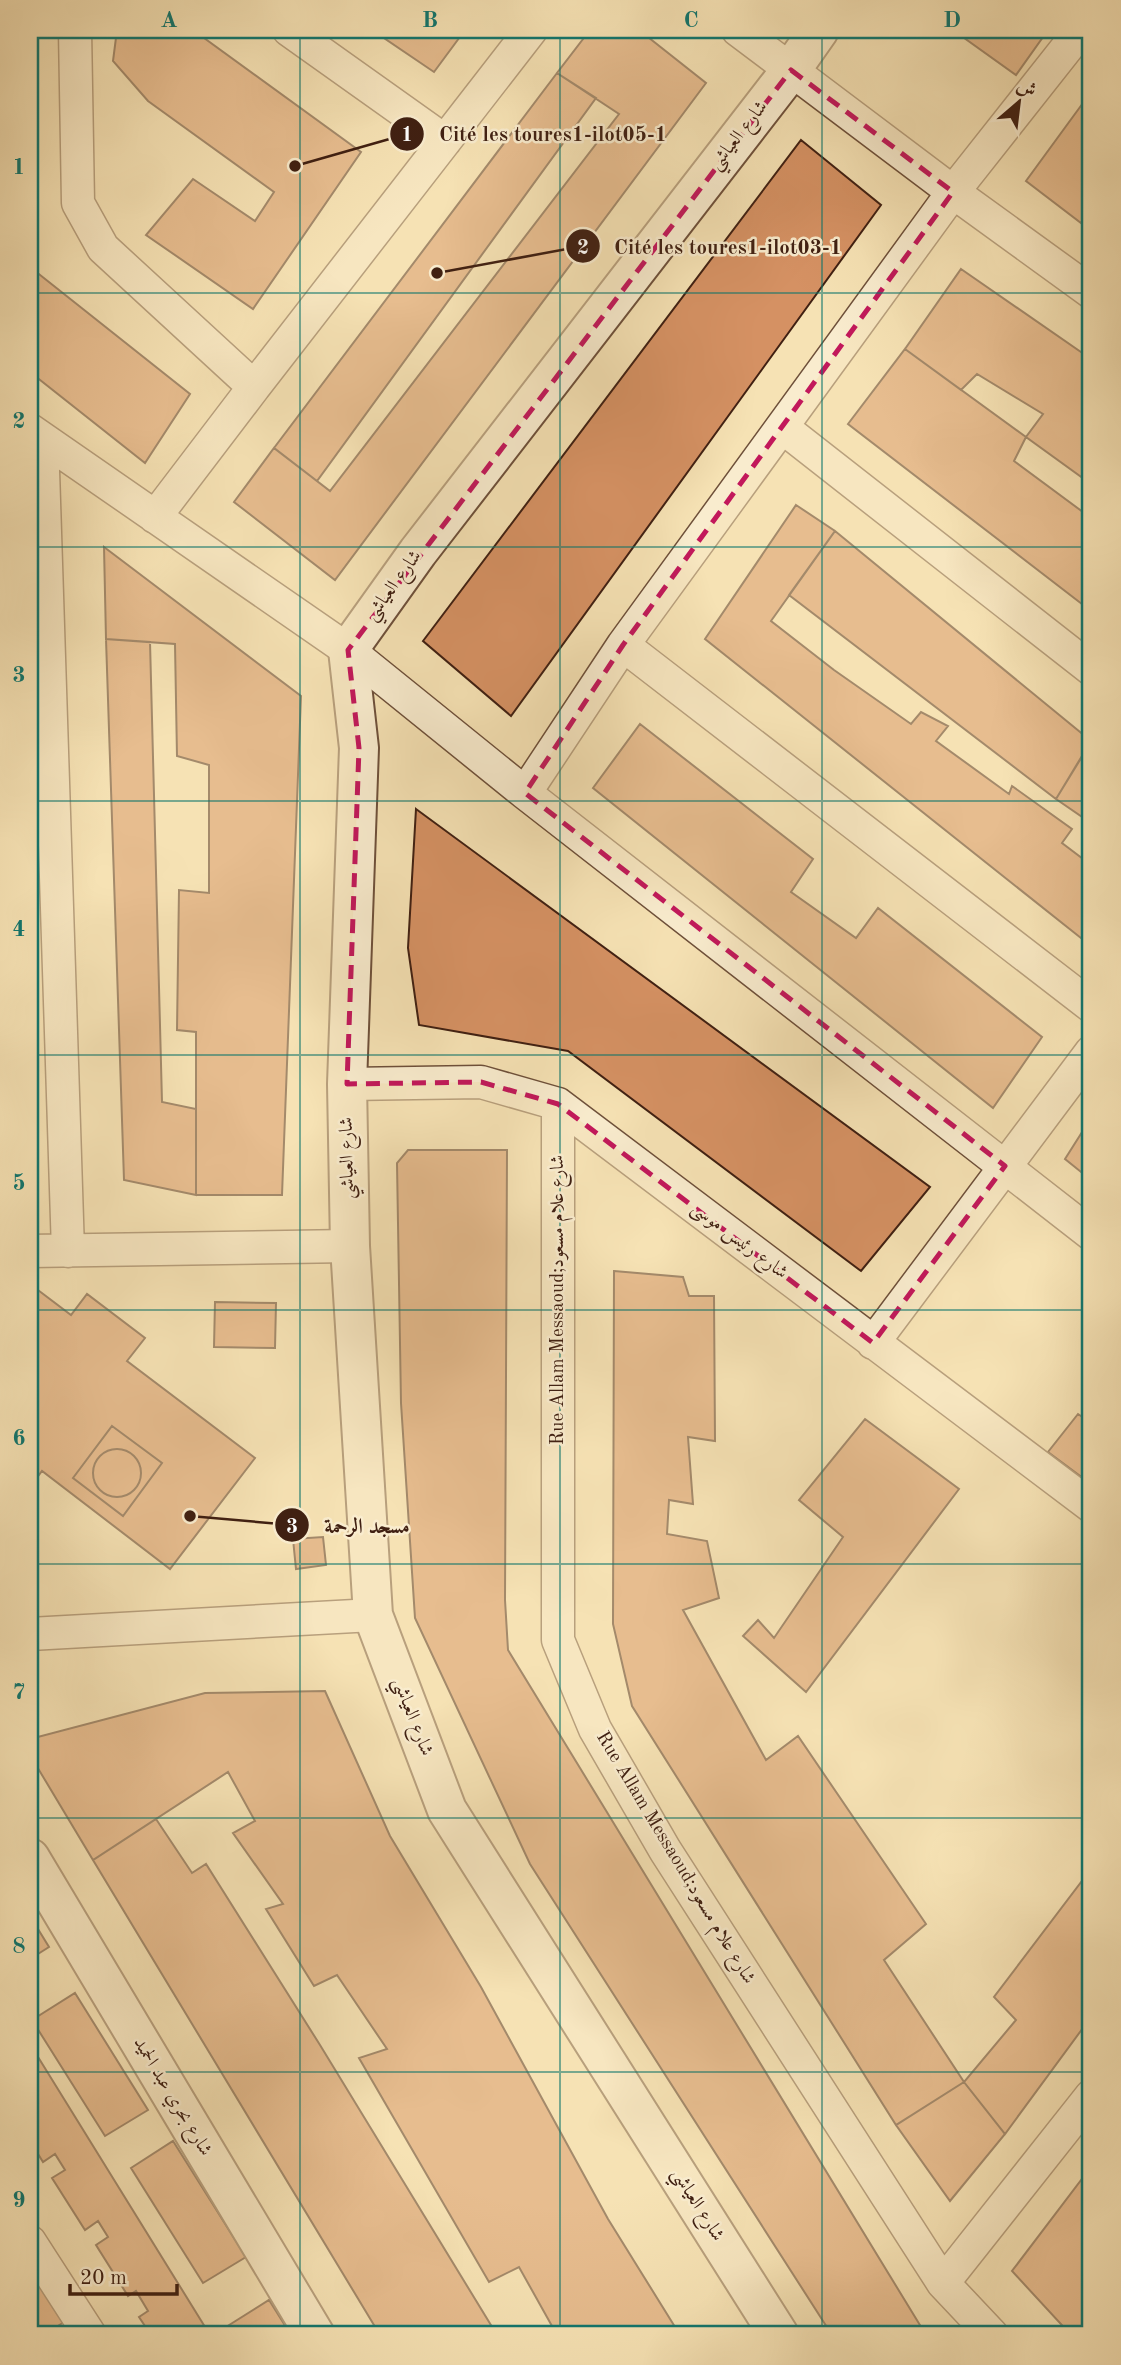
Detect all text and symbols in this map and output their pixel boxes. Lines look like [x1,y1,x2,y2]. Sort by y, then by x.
text: A [160,9,178,32]
text: B [422,9,438,32]
text: C [683,9,699,32]
text: D [943,9,961,32]
north arrow [984,66,1054,136]
text: ش [1013,76,1039,102]
street label: شارع العياشي [706,98,776,178]
callout: Cité les toures1-ilot05-1 [390,113,681,155]
text: 1 [401,125,413,146]
text: Cité les toures1-ilot05-1 [439,125,667,146]
text: 1 [12,156,26,179]
callout: Cité les toures1-ilot03-1 [565,225,856,267]
text: 2 [577,238,589,259]
text: Cité les toures1-ilot03-1 [614,238,842,259]
text: 2 [12,410,26,433]
street label: شارع العياشي [362,547,431,628]
text: 3 [12,664,26,687]
text: 4 [12,918,26,941]
street label: شارع العياشي [338,1117,364,1199]
street label: Rue Allam Messaoud;شارع علام مسعود [549,1155,573,1445]
text: 5 [12,1172,26,1195]
street label: شارع رئيس موسى [685,1199,791,1286]
text: 6 [12,1427,26,1450]
callout: مسجد الرحمة [275,1504,423,1546]
text: 3 [286,1517,298,1538]
text: مسجد الرحمة [324,1517,410,1538]
street label: شارع العياشي [383,1675,436,1761]
text: 7 [12,1681,26,1704]
street label: Rue Allam Messaoud;شارع علام مسعود [588,1729,758,1990]
text: 8 [12,1935,26,1958]
street label: شارع بحري عبد الحميد [126,2034,215,2162]
street label: شارع العياشي [662,2165,727,2248]
text: 9 [12,2189,26,2212]
scale bar [70,2253,177,2297]
text: 20 m [80,2268,127,2289]

